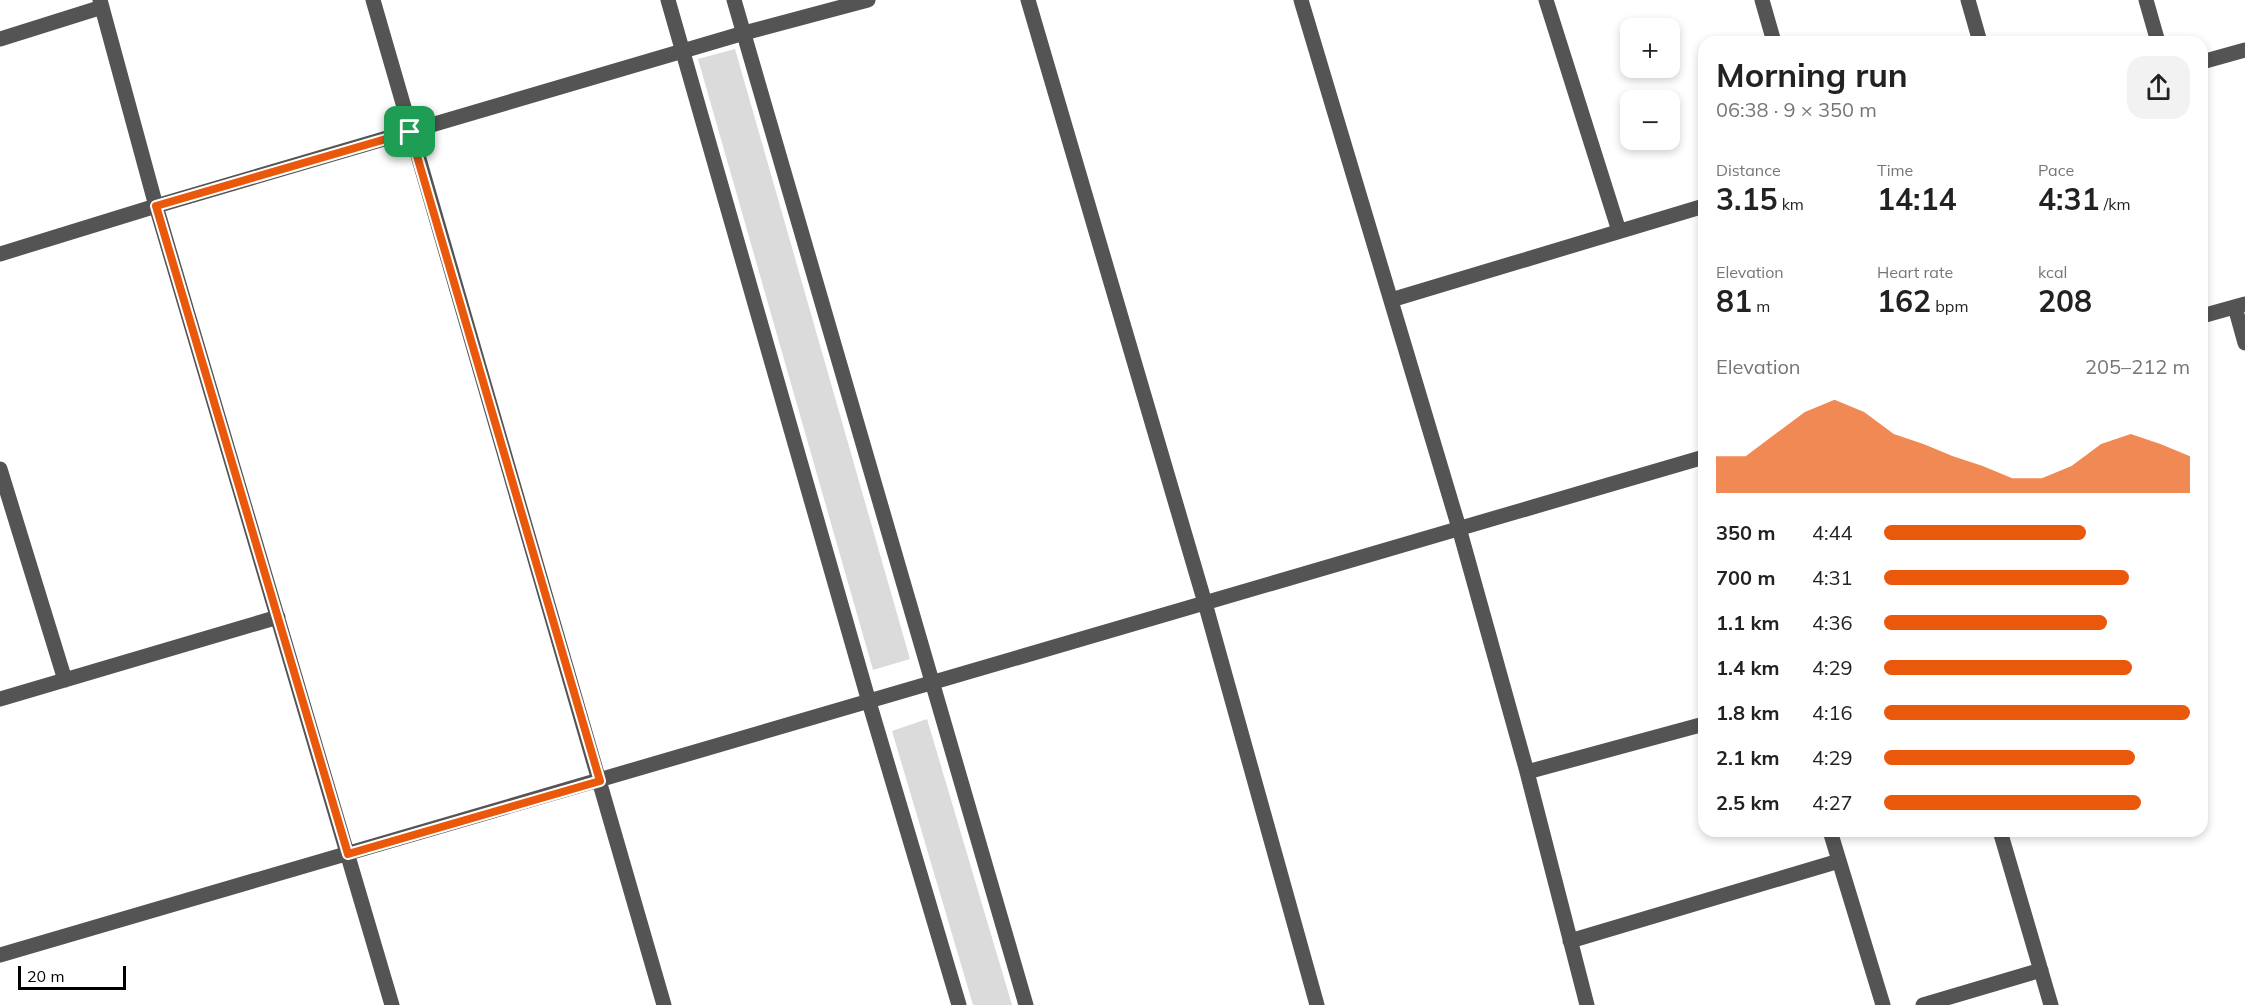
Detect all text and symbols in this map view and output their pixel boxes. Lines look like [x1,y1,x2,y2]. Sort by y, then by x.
map controls [1620,18,1680,150]
button: + [1620,18,1680,78]
text: Morning run [1716,54,1908,95]
button: share [2127,56,2190,119]
button: − [1620,90,1680,150]
text: 06:38 · 9 × 350 m [1716,97,1877,122]
pin [384,106,435,157]
icon: arrive [393,115,426,148]
text: Distance [1716,160,1781,180]
text: Time [1877,160,1913,180]
text: Pace [2038,160,2074,180]
text: 3.15 [1716,180,1777,218]
text: 14:14 [1877,180,1956,218]
text: 4:31 [2038,180,2099,218]
text: km [1777,194,1804,214]
text: /km [2099,194,2130,214]
text: Elevation [1716,262,1784,282]
text: Heart rate [1877,262,1953,282]
text: kcal [2038,262,2067,282]
text: 81 [1716,282,1752,320]
text: 162 [1877,282,1931,320]
text: 208 [2038,282,2092,320]
text: m [1752,296,1770,316]
text: bpm [1931,296,1968,316]
text: Elevation [1716,354,1801,379]
text: 205–212 m [2085,354,2190,379]
text: 350 m [1716,520,1775,545]
text: 4:44 [1812,520,1853,545]
text: 700 m [1716,565,1775,590]
text: 4:31 [1812,565,1853,590]
text: 1.1 km [1716,610,1779,635]
text: 4:36 [1812,610,1853,635]
text: 1.4 km [1716,655,1779,680]
text: 4:29 [1812,655,1853,680]
text: 1.8 km [1716,700,1779,725]
text: 4:16 [1812,700,1853,725]
text: 2.1 km [1716,745,1779,770]
text: 4:29 [1812,745,1853,770]
text: 2.5 km [1716,790,1779,815]
text: 4:27 [1812,790,1853,815]
scale bar [18,963,126,990]
text: 20 m [27,966,64,986]

